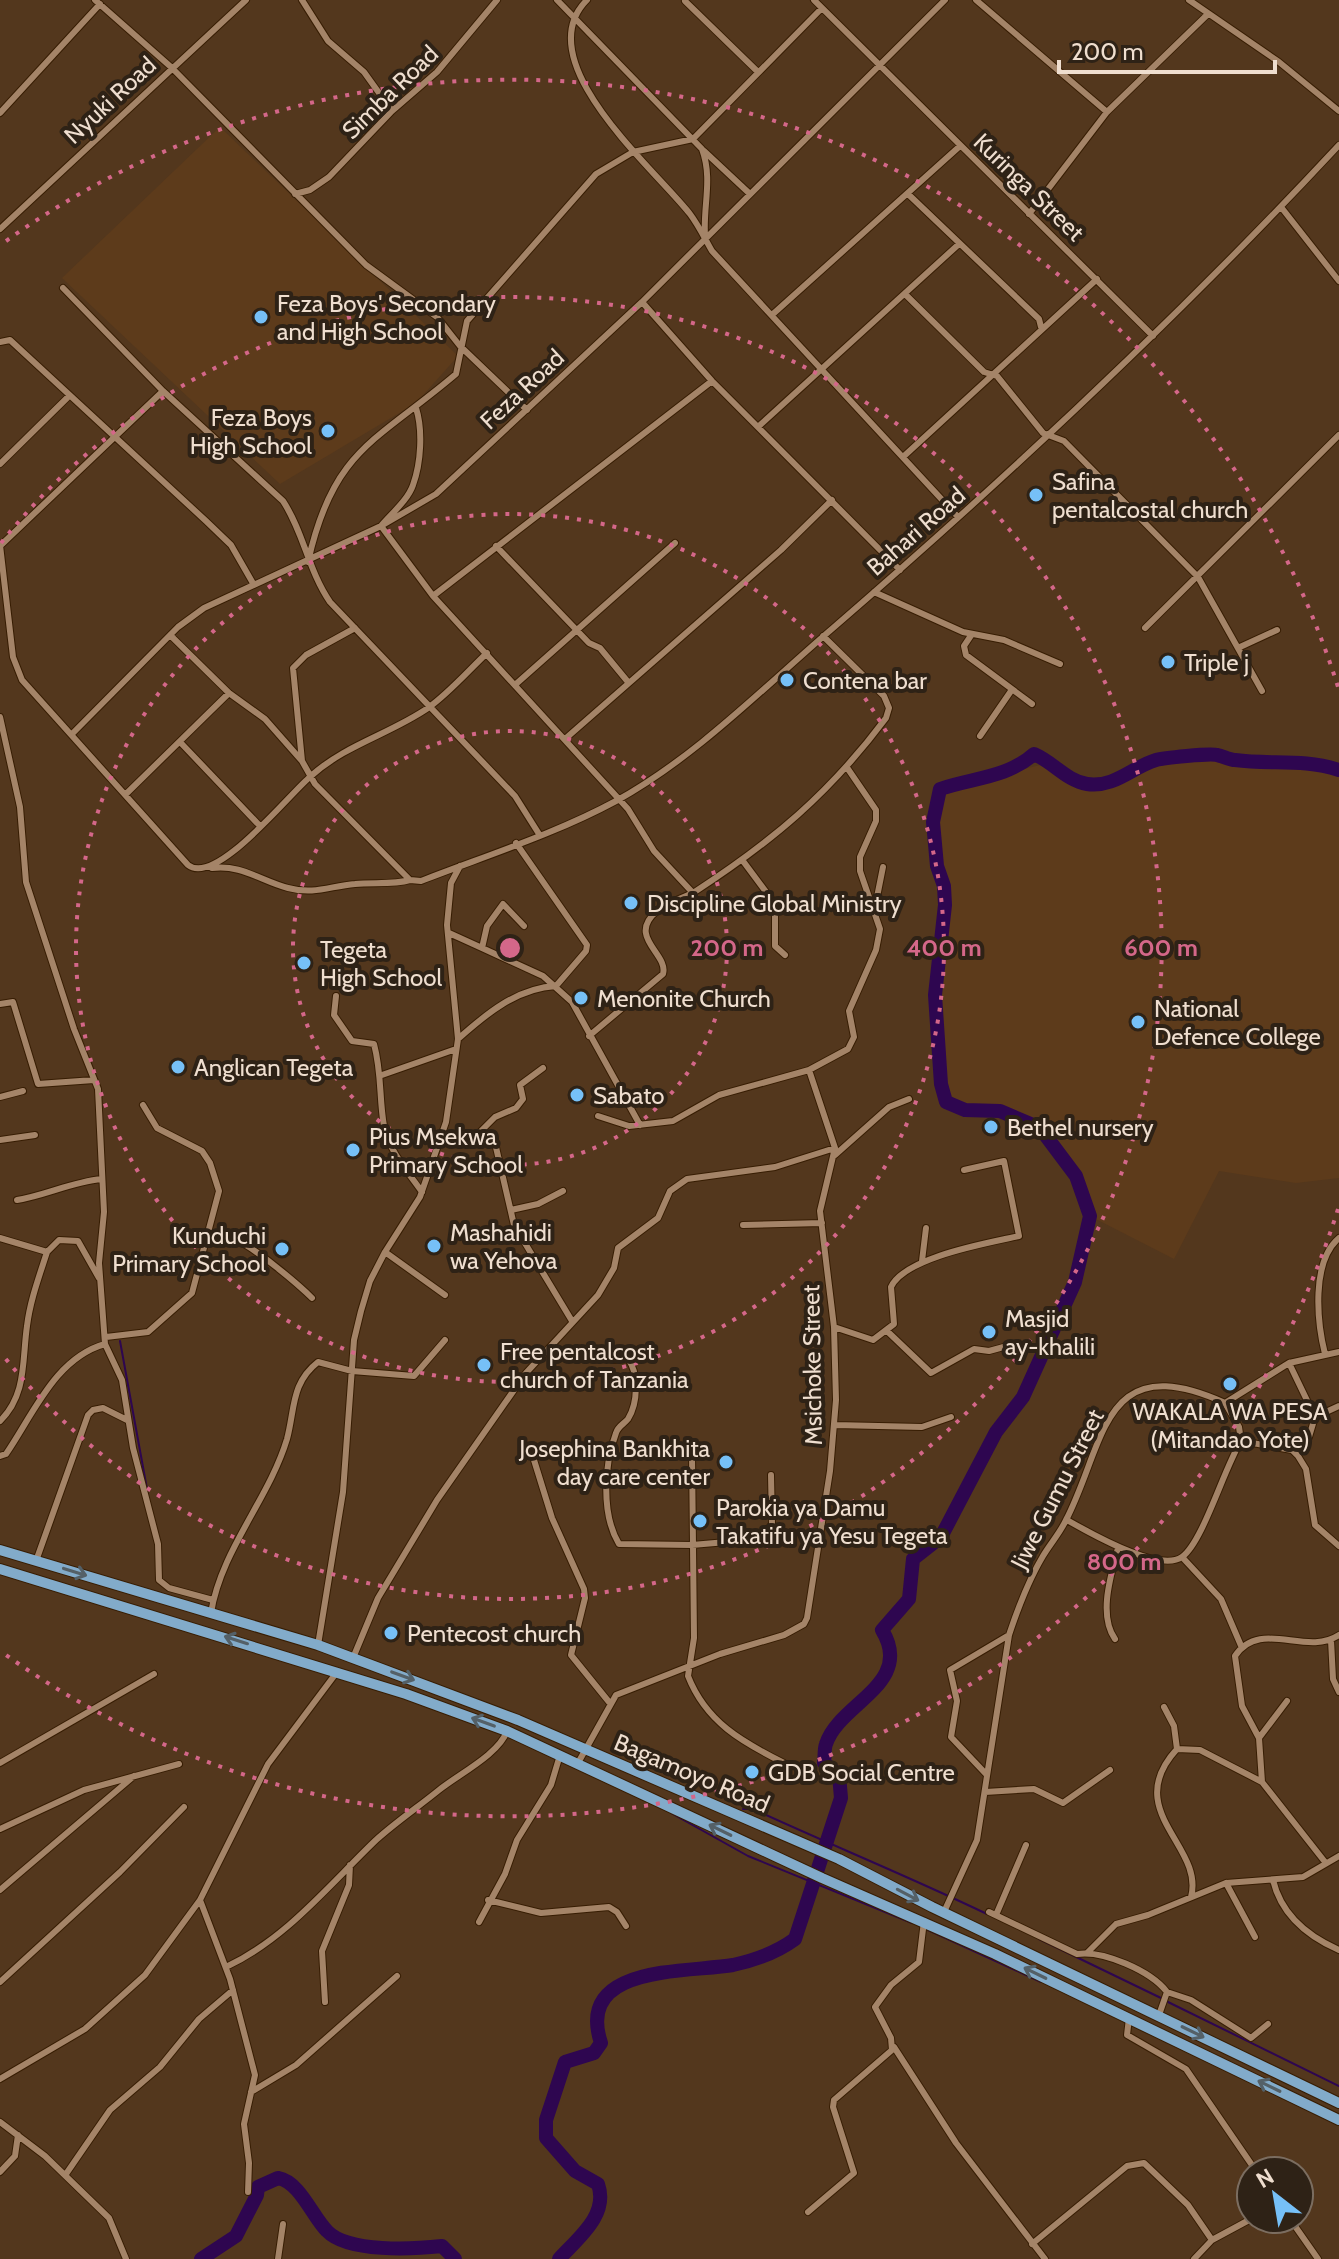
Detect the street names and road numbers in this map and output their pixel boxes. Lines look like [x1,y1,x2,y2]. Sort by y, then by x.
street label: Simba Road [336,39,444,145]
street label: Nyuki Road [58,50,162,150]
street label: Kuringa Street [968,127,1090,247]
street label: Feza Road [474,343,570,435]
street label: Bahari Road [861,481,971,581]
street label: Msichoke Street [796,1284,828,1446]
street label: Jiwe Gumu Street [1004,1404,1110,1575]
street label: Bagamoyo Road [610,1727,774,1819]

